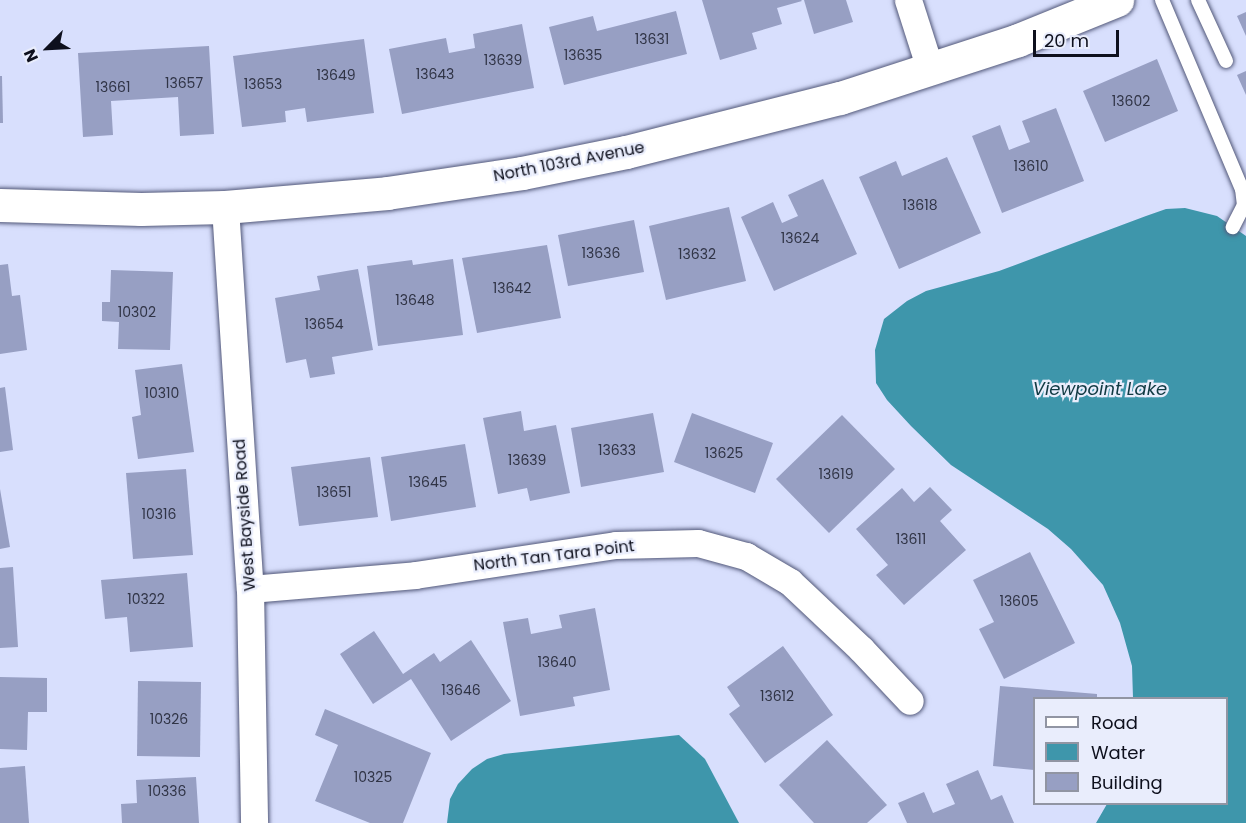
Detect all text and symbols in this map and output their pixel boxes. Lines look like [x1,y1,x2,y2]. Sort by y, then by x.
north arrow [18,18,78,78]
scale bar [1036,18,1122,56]
text: 20 m [1044,28,1089,53]
house number: 13631 [635,31,669,47]
text: N [18,45,44,66]
house number: 13635 [564,47,602,63]
house number: 13639 [484,52,522,68]
house number: 13643 [416,66,454,82]
house number: 13649 [316,67,356,83]
house number: 13657 [165,75,203,91]
house number: 13653 [244,76,282,92]
house number: 13661 [96,79,130,95]
house number: 13602 [1112,93,1150,109]
street label: North 103rd Avenue [492,138,646,186]
house number: 13610 [1014,158,1048,174]
house number: 13618 [903,197,937,213]
house number: 13624 [781,230,819,246]
house number: 13636 [582,245,620,261]
house number: 13632 [678,246,716,262]
house number: 13642 [493,280,531,296]
house number: 13648 [395,292,435,308]
house number: 10302 [118,304,156,320]
house number: 13654 [304,316,344,332]
water label: Viewpoint Lake [1033,378,1167,400]
house number: 10310 [145,385,179,401]
street label: West Bayside Road [230,438,260,592]
house number: 13633 [598,442,636,458]
house number: 13625 [705,445,743,461]
house number: 13639 [508,452,546,468]
house number: 13619 [819,466,853,482]
house number: 13645 [408,474,448,490]
house number: 13651 [317,484,351,500]
house number: 10316 [142,506,176,522]
house number: 13611 [896,531,926,547]
street label: North Tan Tara Point [473,537,635,575]
house number: 10322 [127,591,165,607]
house number: 13605 [999,593,1039,609]
house number: 13640 [537,654,577,670]
house number: 13646 [441,682,481,698]
house number: 13612 [760,688,794,704]
legend [1033,697,1228,805]
text: Road [1091,710,1138,735]
house number: 10326 [150,711,188,727]
text: Water [1091,740,1145,765]
house number: 10325 [354,769,392,785]
text: Building [1091,770,1163,795]
house number: 10336 [148,783,186,799]

